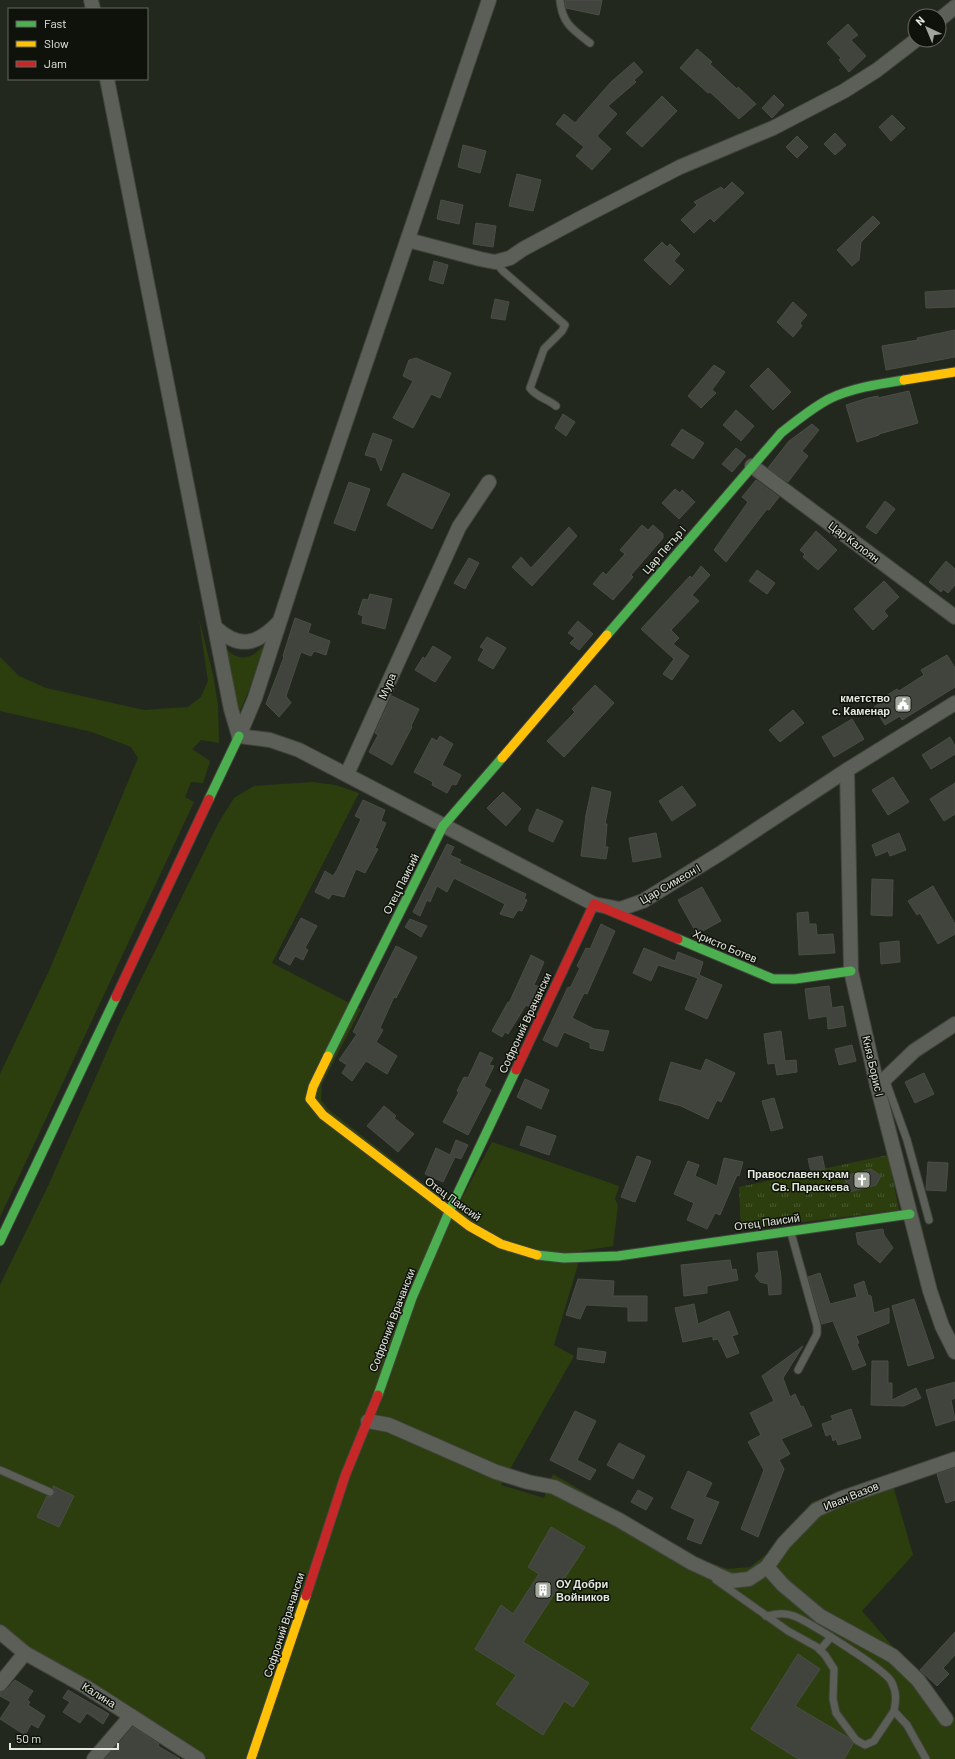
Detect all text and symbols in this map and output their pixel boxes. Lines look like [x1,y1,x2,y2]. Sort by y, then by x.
legend [8,8,148,80]
north arrow [907,8,947,48]
text: N [913,13,927,28]
text: Fast [44,16,67,30]
text: Slow [44,36,69,50]
text: Jam [44,56,67,70]
street label: Цар Калоян [826,518,882,565]
street label: Цар Петър I [639,523,688,576]
street label: Мура [375,670,398,701]
place label: кметство с. Каменар [832,691,890,717]
public building icon: кметство с. Каменар [893,694,913,714]
street label: Отец Паисий [380,851,421,916]
street label: Цар Симеон I [637,861,702,906]
street label: Христо Ботев [691,926,759,965]
street label: Софроний Врачански [495,970,554,1075]
street label: Княз Борис I [860,1034,887,1097]
place label: Православен храм Св. Параскева [747,1167,850,1193]
church icon: Православен храм Св. Параскева [852,1170,872,1190]
street label: Отец Паисий [423,1174,484,1223]
street label: Отец Паисий [733,1210,801,1233]
street label: Софроний Врачански [366,1266,417,1373]
street label: Иван Вазов [821,1479,880,1512]
street label: Софроний Врачански [260,1571,307,1679]
place label: ОУ Добри Войников [556,1577,610,1603]
building icon: ОУ Добри Войников [533,1580,553,1600]
street label: Калина [80,1679,119,1710]
scale bar [10,1725,118,1751]
text: 50 m [16,1731,41,1745]

